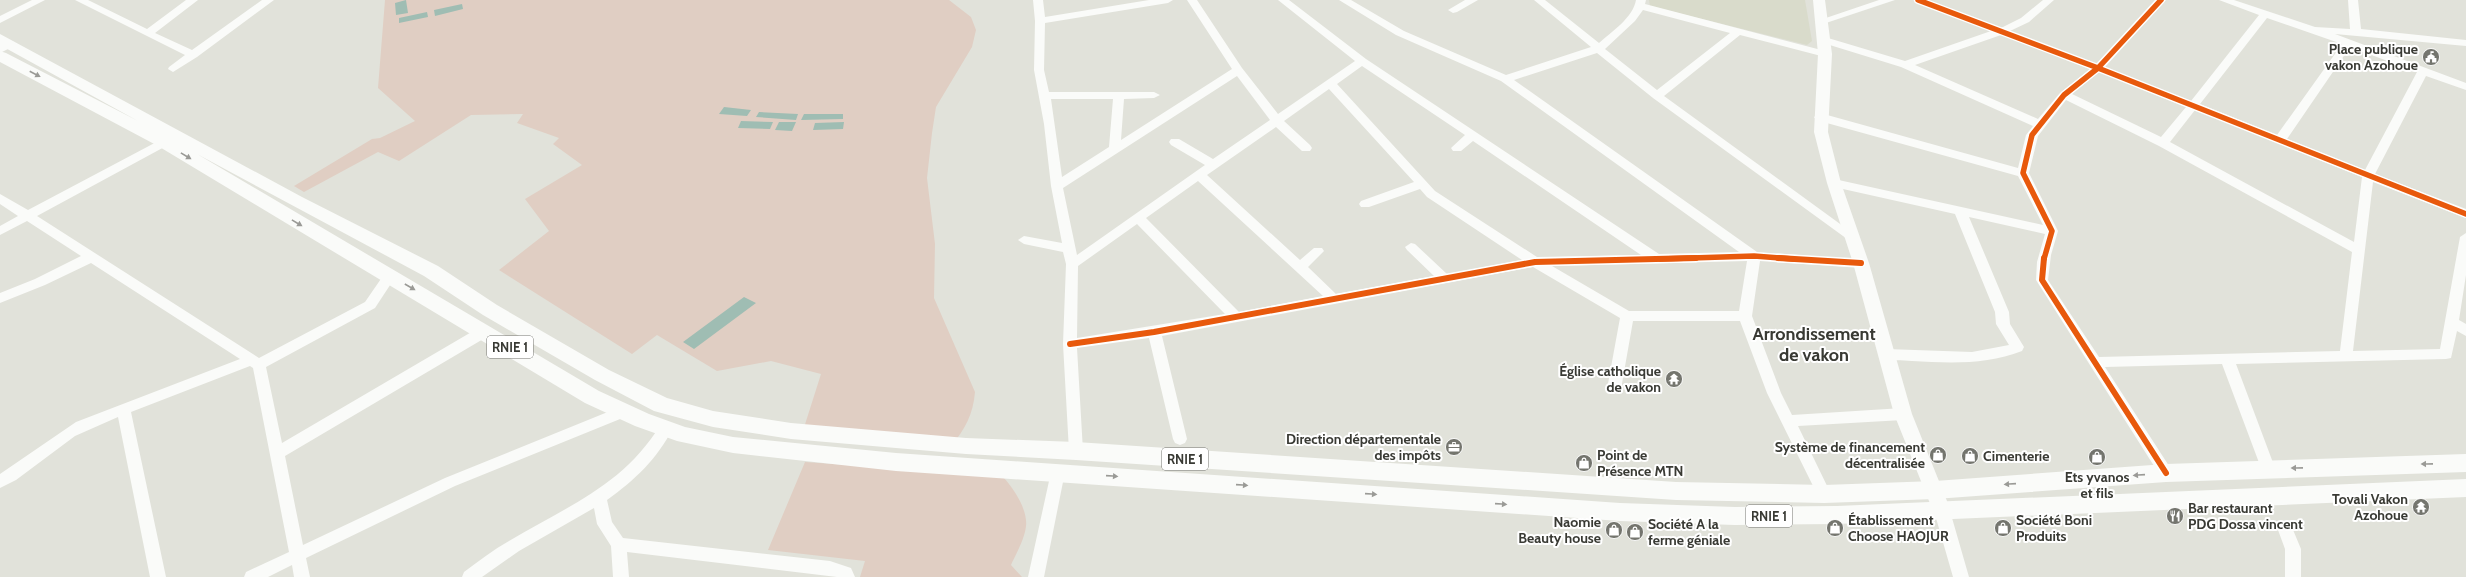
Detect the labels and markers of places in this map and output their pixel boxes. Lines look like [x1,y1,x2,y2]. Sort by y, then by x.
place label: Place publique vakon Azohoue [2325,40,2418,74]
public building icon: Place publique vakon Azohoue [2421,47,2441,67]
place label: Église catholique de vakon [1559,362,1661,396]
temple icon: Église catholique de vakon [1664,369,1684,389]
place label: Direction départementale des impôts [1286,430,1441,464]
office icon: Direction départementale des impôts [1444,437,1464,457]
place label: Système de financement décentralisée [1775,438,1925,472]
shop icon: Système de financement décentralisée [1928,445,1948,465]
place label: Point de Présence MTN [1597,446,1683,480]
shop icon: Cimenterie [1960,446,1980,466]
place label: Cimenterie [1983,447,2049,465]
shop icon: Ets yvanos et fils [2087,447,2107,467]
shop icon: Point de Présence MTN [1574,453,1594,473]
place label: Ets yvanos et fils [2065,468,2129,502]
place label: Tovali Vakon Azohoue [2332,490,2408,524]
temple icon: Tovali Vakon Azohoue [2411,497,2431,517]
place label: Bar restaurant PDG Dossa vincent [2188,499,2303,533]
restaurant icon: Bar restaurant PDG Dossa vincent [2165,506,2185,526]
place label: Établissement Choose HAOJUR [1848,511,1949,545]
place label: Société Boni Produits [2016,511,2092,545]
place label: Naomie Beauty house [1518,513,1601,547]
place label: Société A la ferme géniale [1648,515,1730,549]
shop icon: Établissement Choose HAOJUR [1825,518,1845,538]
shop icon: Société Boni Produits [1993,518,2013,538]
shop icon: Naomie Beauty house [1604,520,1624,540]
shop icon: Société A la ferme géniale [1625,522,1645,542]

